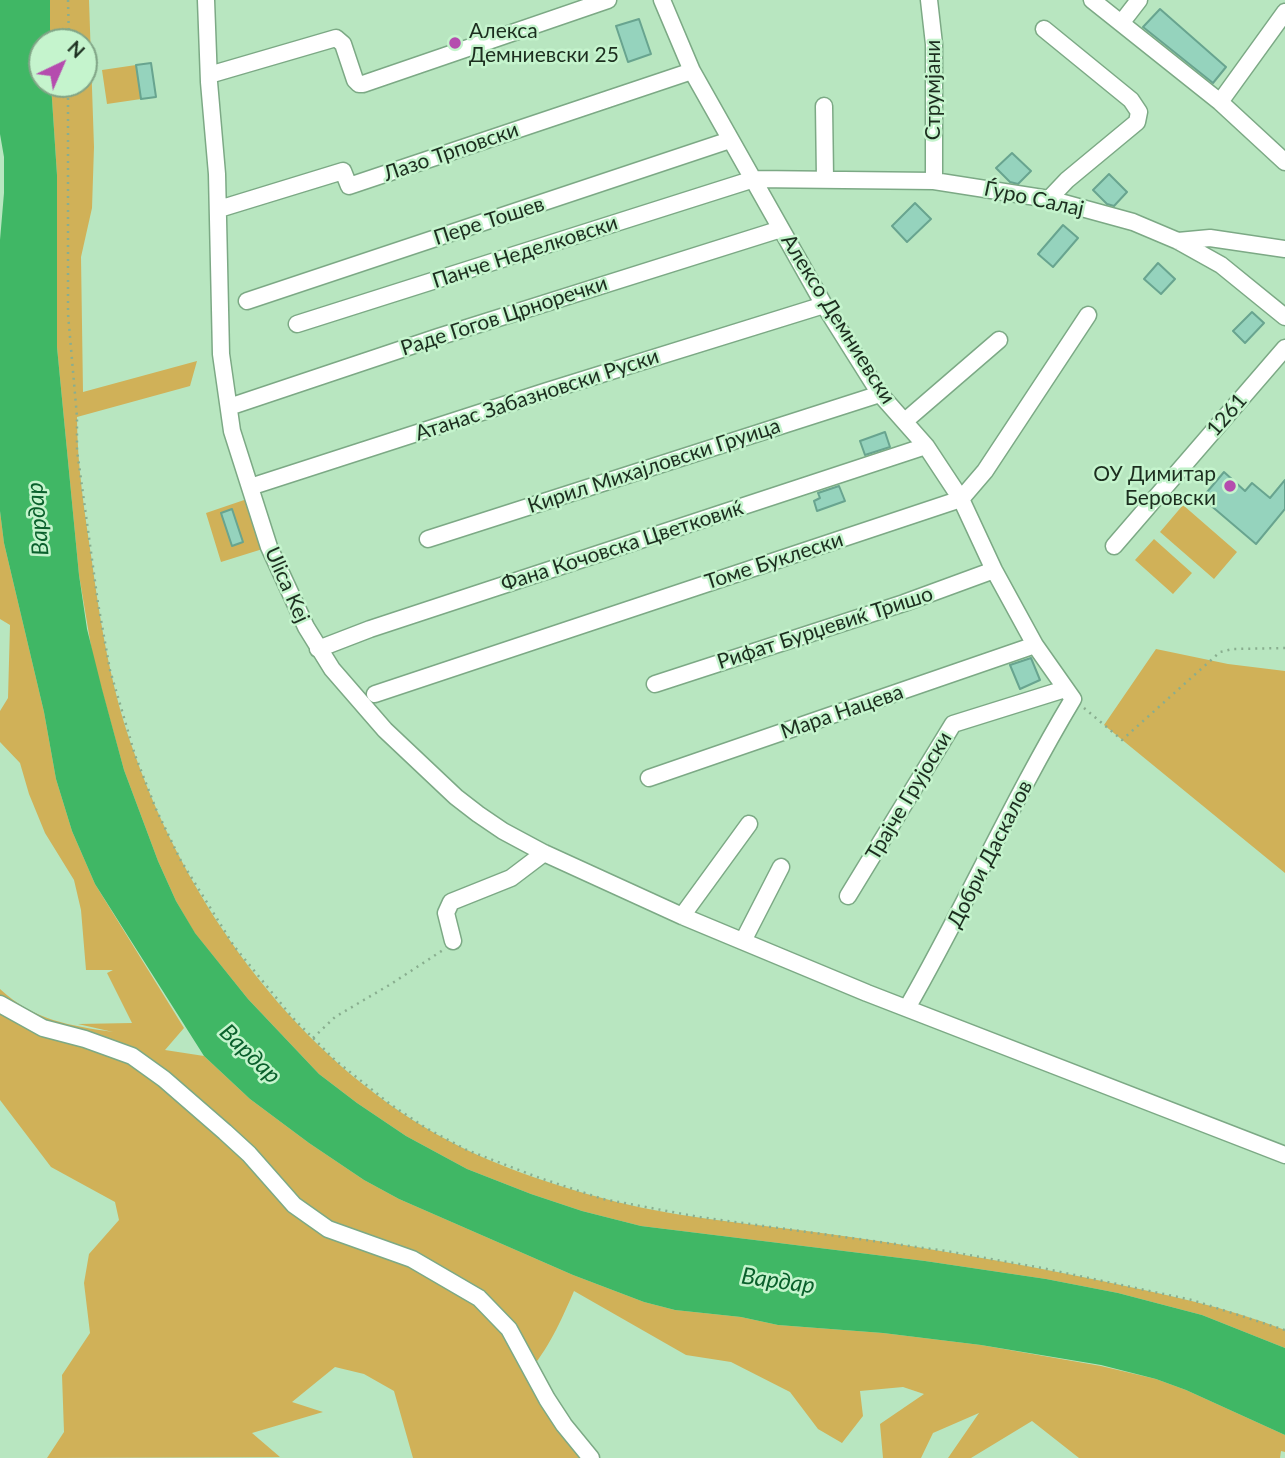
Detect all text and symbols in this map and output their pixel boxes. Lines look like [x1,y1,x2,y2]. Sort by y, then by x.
place label: Алекса Демниевски 25 [469,18,619,68]
north arrow [28,28,98,98]
marker: Алекса Демниевски 25 [447,35,463,51]
text: N [63,36,90,62]
street label: Струмјани [920,40,946,140]
street label: Лазо Трповски [380,117,522,187]
street label: Ѓуро Салај [982,176,1086,222]
street label: Пере Тошев [430,191,548,251]
street label: Панче Неделковски [429,210,621,294]
street label: Алексо Демниевски [776,229,900,409]
street label: Раде Гогов Црноречки [398,271,610,361]
street label: Атанас Забазновски Руски [412,344,662,446]
street label: 1261 [1202,388,1252,442]
street label: Кирил Михајловски Груица [524,413,784,519]
place label: ОУ Димитар Беровски [1093,461,1216,511]
marker: ОУ Димитар Беровски [1222,478,1238,494]
water label: Вардар [21,481,55,557]
street label: Фана Кочовска Цветковиќ [498,495,746,597]
street label: Томе Буклески [702,527,846,595]
street label: Ulica Kej [259,543,315,627]
street label: Рифат Бурџевиќ Тришо [714,581,936,675]
street label: Мара Нацева [777,679,907,745]
street label: Трајче Грујоски [861,727,957,865]
street label: Добри Даскалов [942,776,1038,932]
water label: Вардар [214,1019,286,1089]
water label: Вардар [740,1262,816,1300]

